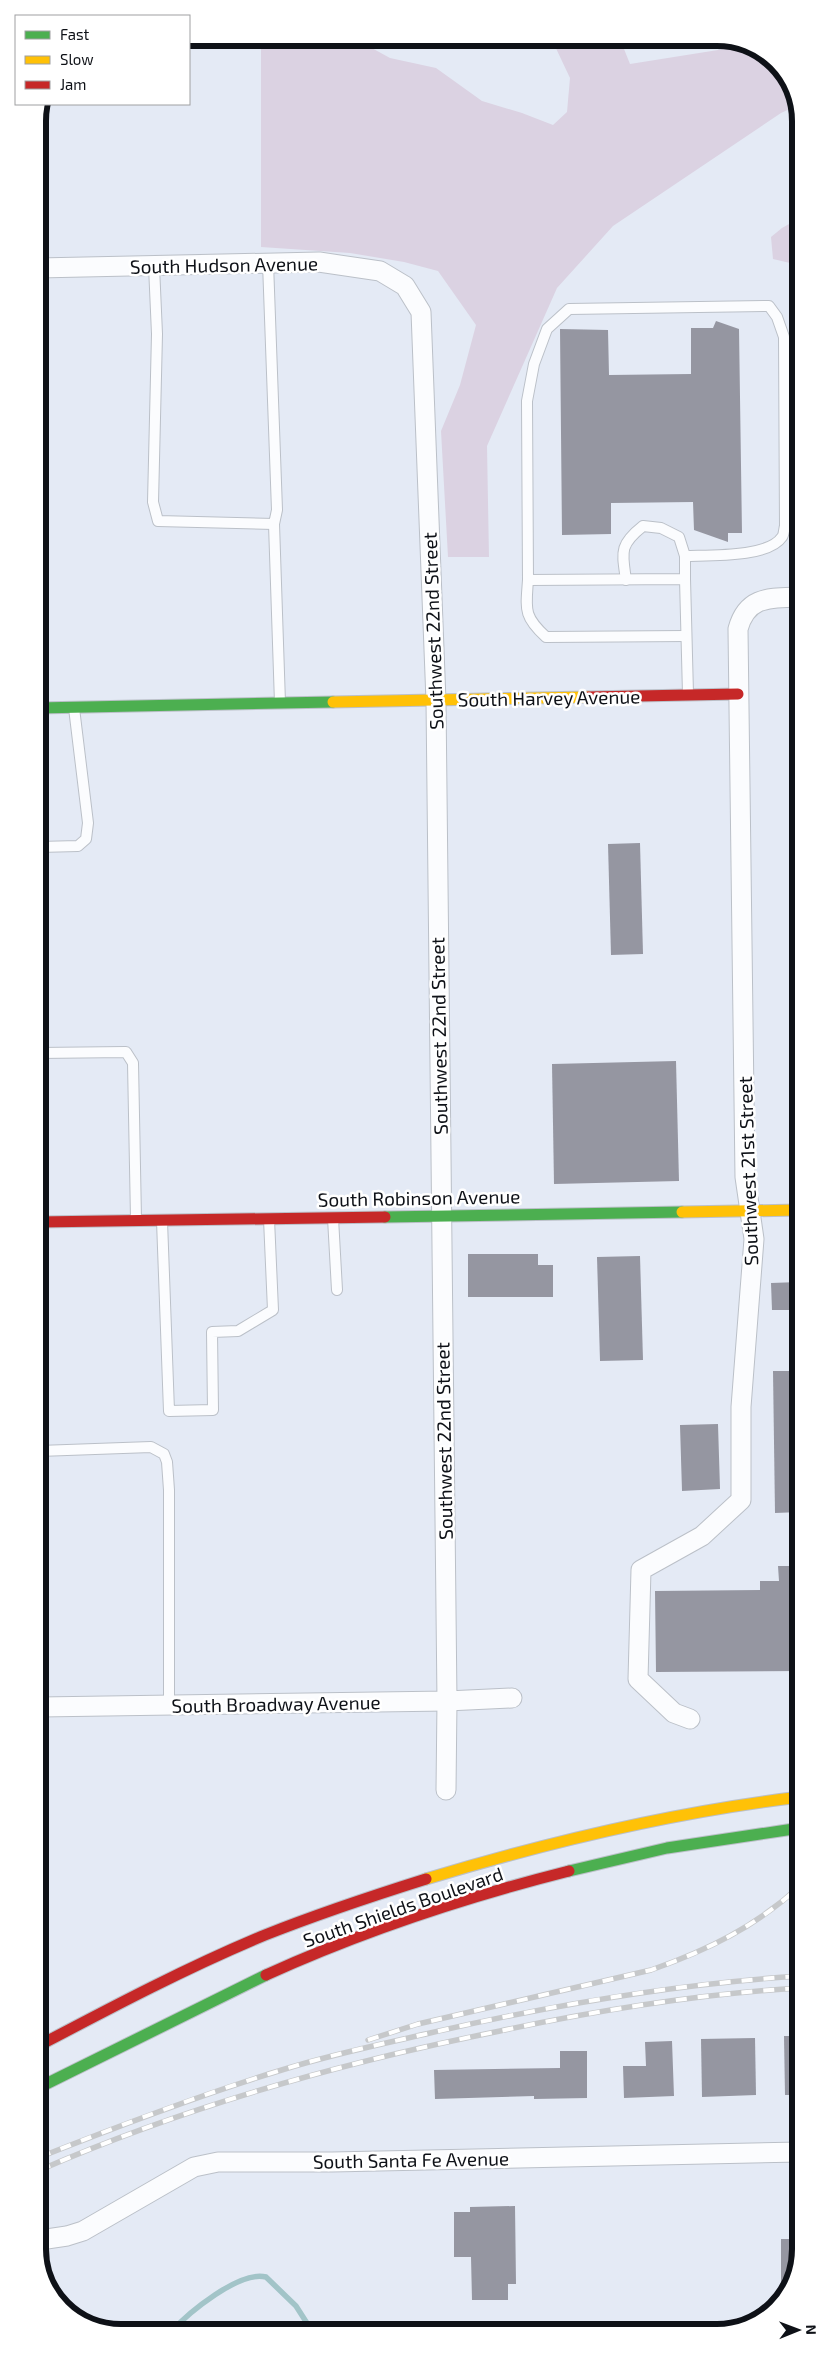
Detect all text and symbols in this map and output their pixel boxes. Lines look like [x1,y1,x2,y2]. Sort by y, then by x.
legend [15,15,190,105]
text: Fast [60,25,90,43]
text: Slow [60,50,94,68]
text: Jam [60,75,86,93]
street label: South Hudson Avenue [130,251,318,278]
street label: Southwest 22nd Street [418,532,447,730]
street label: South Harvey Avenue [457,684,641,711]
street label: Southwest 22nd Street [425,937,452,1135]
street label: Southwest 21st Street [733,1076,762,1266]
street label: South Robinson Avenue [317,1184,521,1211]
street label: Southwest 22nd Street [430,1342,457,1540]
street label: South Broadway Avenue [171,1690,381,1717]
street label: South Shields Boulevard [300,1862,506,1952]
street label: South Santa Fe Avenue [313,2146,509,2173]
north arrow [773,2305,823,2355]
text: N [803,2325,820,2335]

